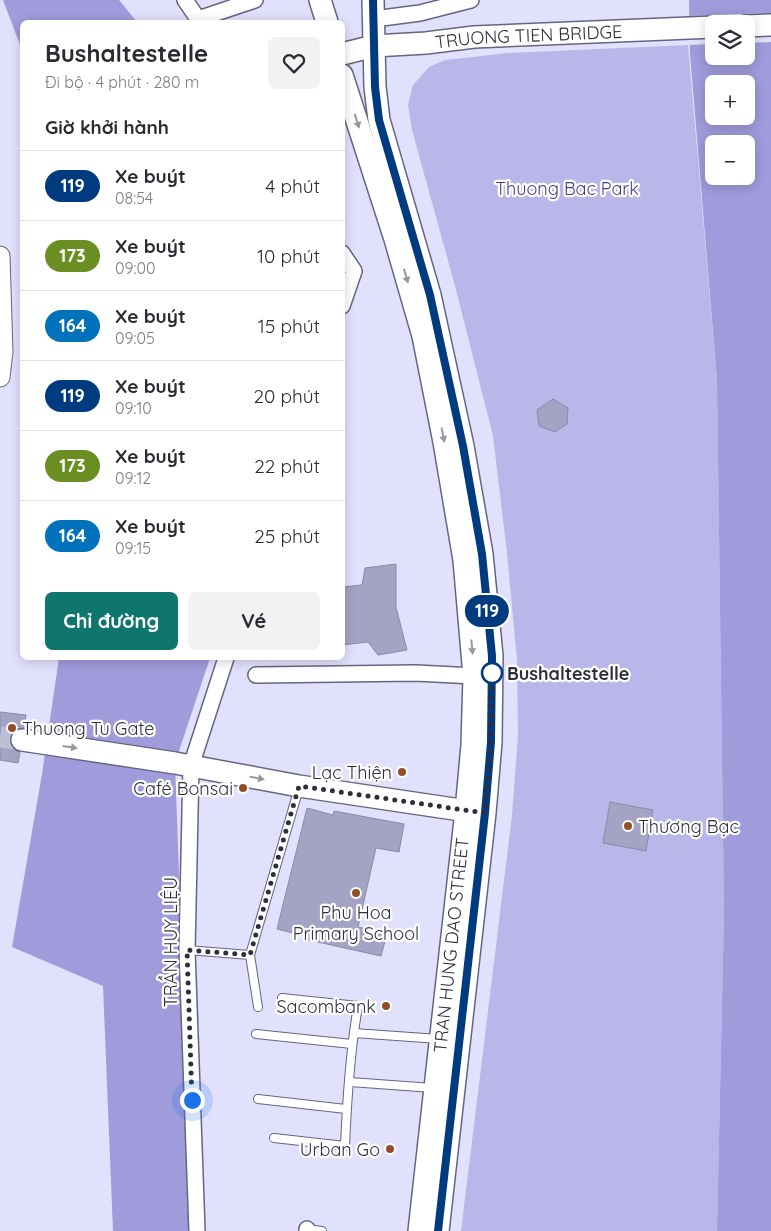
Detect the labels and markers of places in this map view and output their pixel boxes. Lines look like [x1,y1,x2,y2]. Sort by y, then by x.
marker: Bushaltestelle [481,662,503,684]
place label: Bushaltestelle [507,662,629,685]
place label: Thuong Tu Gate [22,717,154,740]
marker: Thuong Tu Gate [6,722,18,734]
place label: Lạc Thiện [312,761,392,784]
marker: Lạc Thiện [396,766,408,778]
place label: Café Bonsai [133,777,233,800]
marker: Café Bonsai [237,782,249,794]
place label: Thương Bạc [638,815,739,838]
marker: Thương Bạc [622,820,634,832]
marker: Phu Hoa Primary School [350,887,362,899]
place label: Phu Hoa Primary School [293,901,419,945]
place label: Sacombank [277,995,376,1018]
marker: Sacombank [380,1000,392,1012]
place label: Urban Go [300,1138,380,1161]
marker: Urban Go [384,1143,396,1155]

